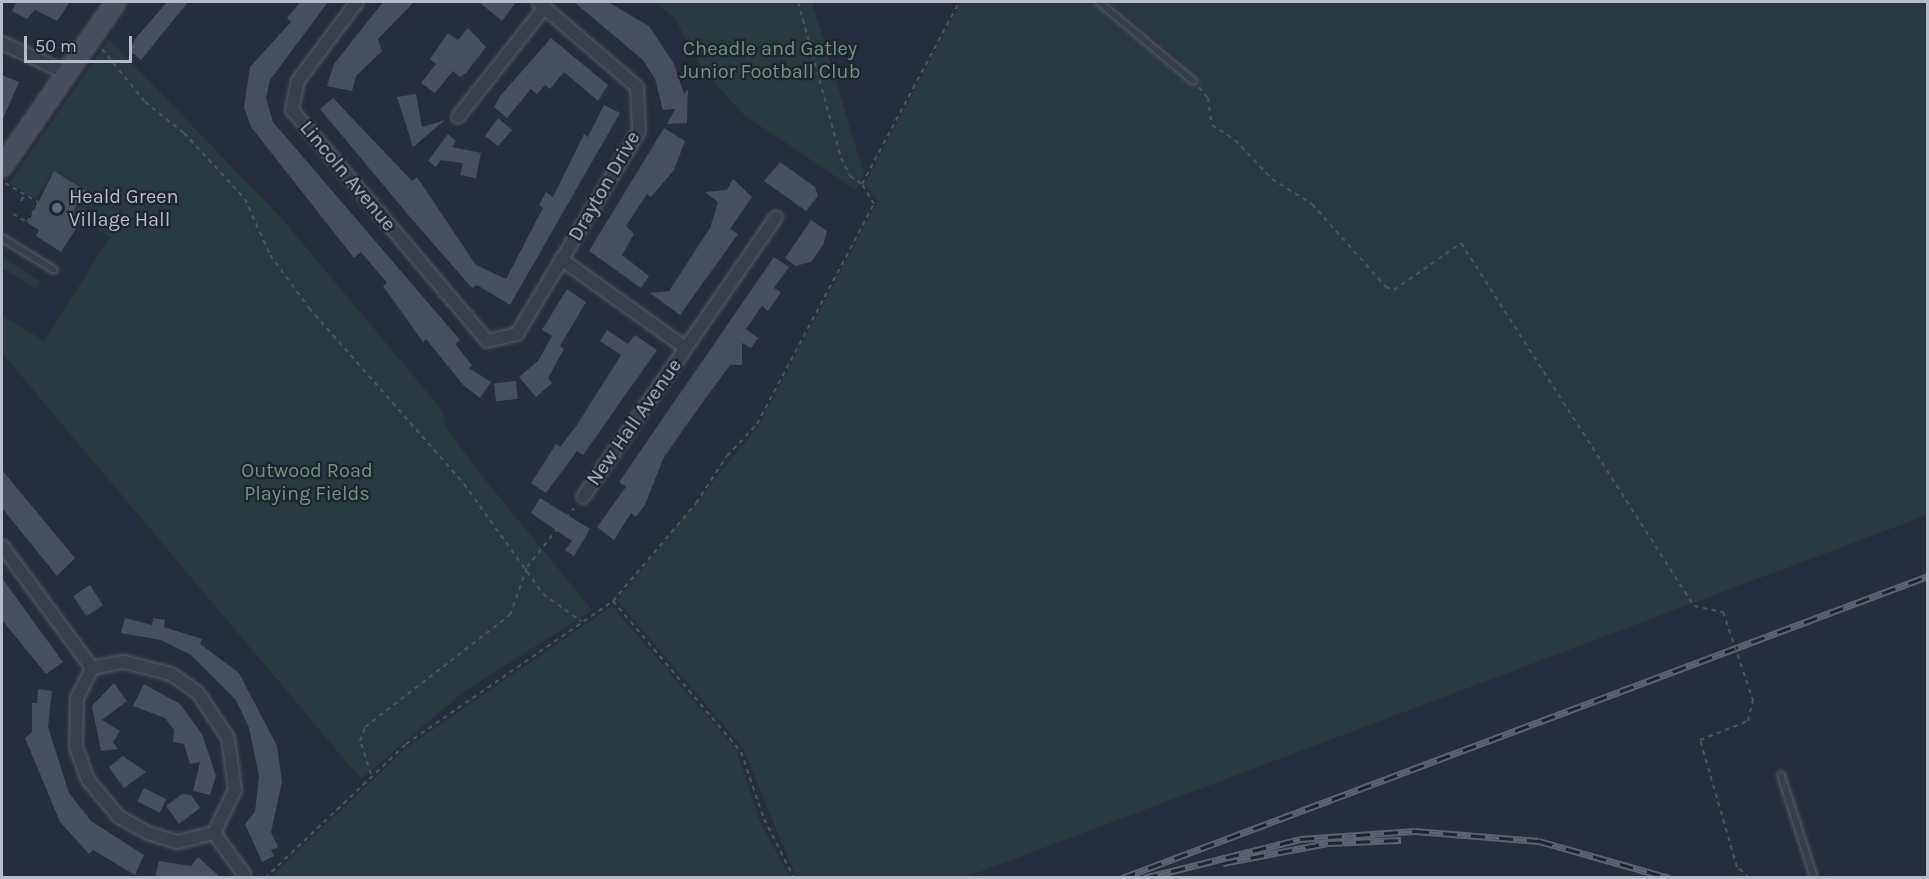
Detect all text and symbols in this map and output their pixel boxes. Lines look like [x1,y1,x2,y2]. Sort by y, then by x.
scale bar [27,24,135,62]
text: 50 m [35,35,77,57]
park label: Cheadle and Gatley Junior Football Club [679,36,861,83]
street label: Lincoln Avenue [295,116,401,236]
street label: Drayton Drive [563,127,645,245]
place label: Heald Green Village Hall [69,184,179,231]
marker: Heald Green Village Hall [50,201,64,215]
street label: New Hall Avenue [581,354,687,490]
park label: Outwood Road Playing Fields [241,459,373,506]

